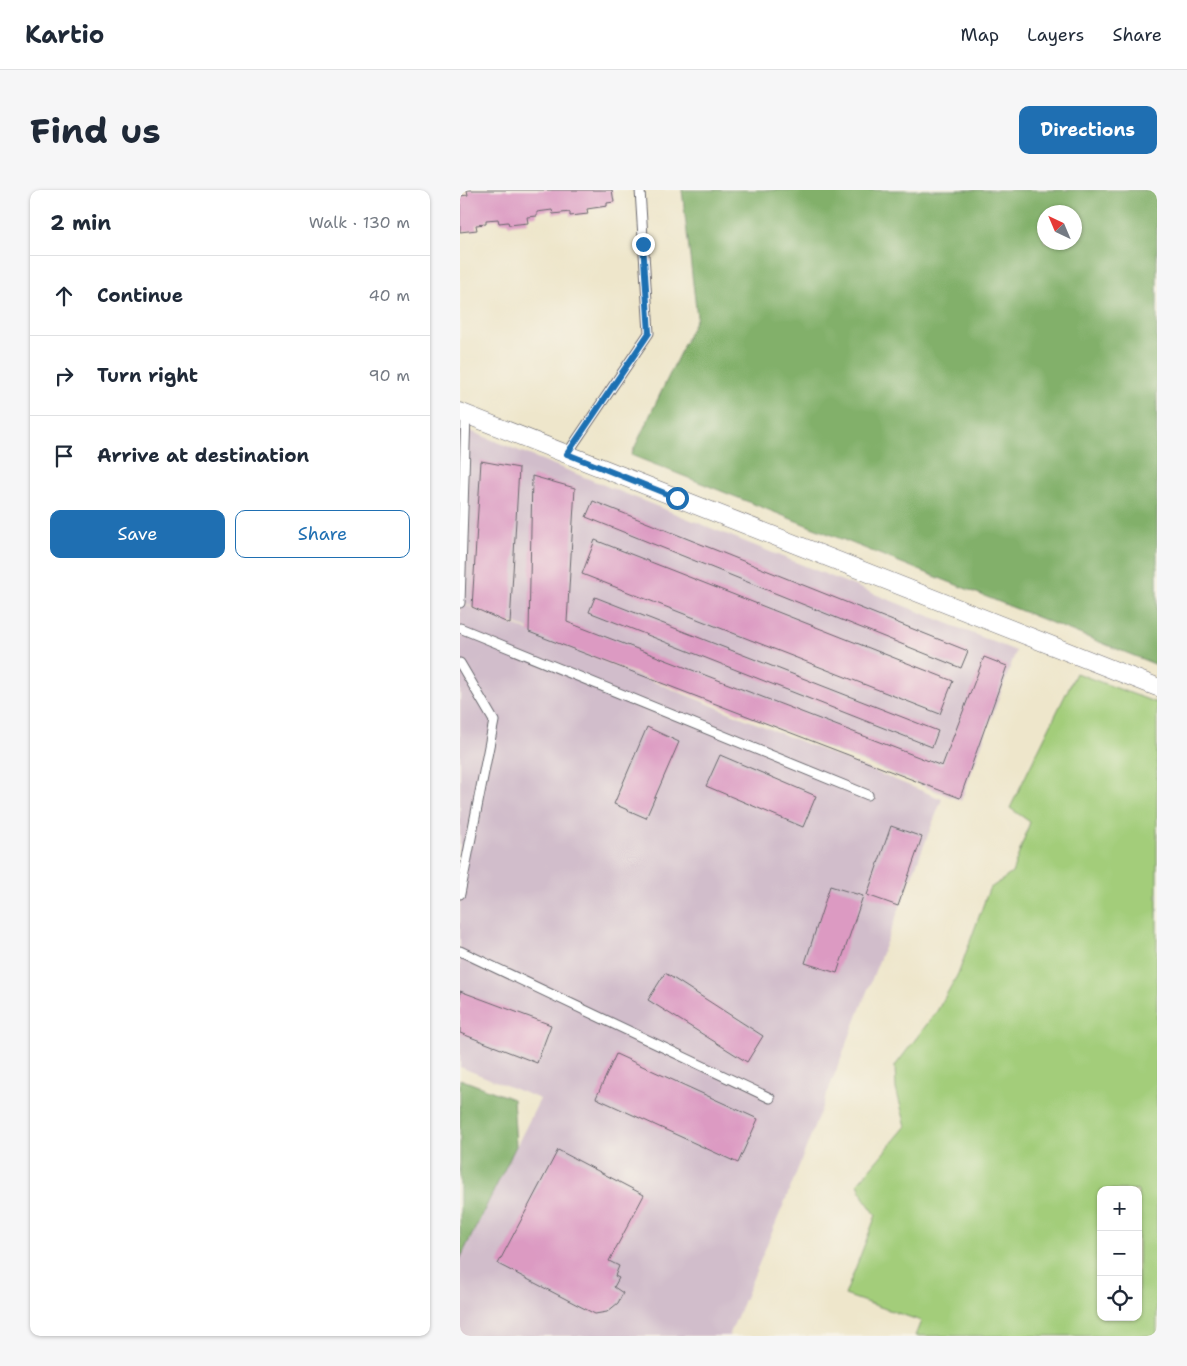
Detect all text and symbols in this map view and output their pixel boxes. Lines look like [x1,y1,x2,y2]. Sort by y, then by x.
text: Kartio [25,19,104,51]
text: Map [961,23,999,47]
text: Layers [1027,23,1084,47]
text: Share [1112,23,1162,47]
button: Directions [1019,106,1157,154]
text: Find us [30,107,161,154]
north arrow [1037,205,1082,250]
text: 2 min [50,209,111,237]
text: Walk · 130 m [309,212,410,233]
route end [632,233,655,256]
icon: ahead [50,282,78,310]
text: Continue [97,283,183,308]
text: 40 m [368,285,410,306]
icon: right [50,362,78,390]
text: Turn right [97,363,198,388]
text: 90 m [369,365,410,386]
icon: arrive [50,442,78,470]
text: Arrive at destination [97,443,309,468]
route start [666,487,689,510]
button: Save [50,510,225,558]
button: Share [235,510,410,558]
map controls [1097,1186,1142,1321]
button: + [1097,1186,1142,1231]
button: − [1097,1231,1142,1276]
button: locate [1097,1276,1142,1321]

